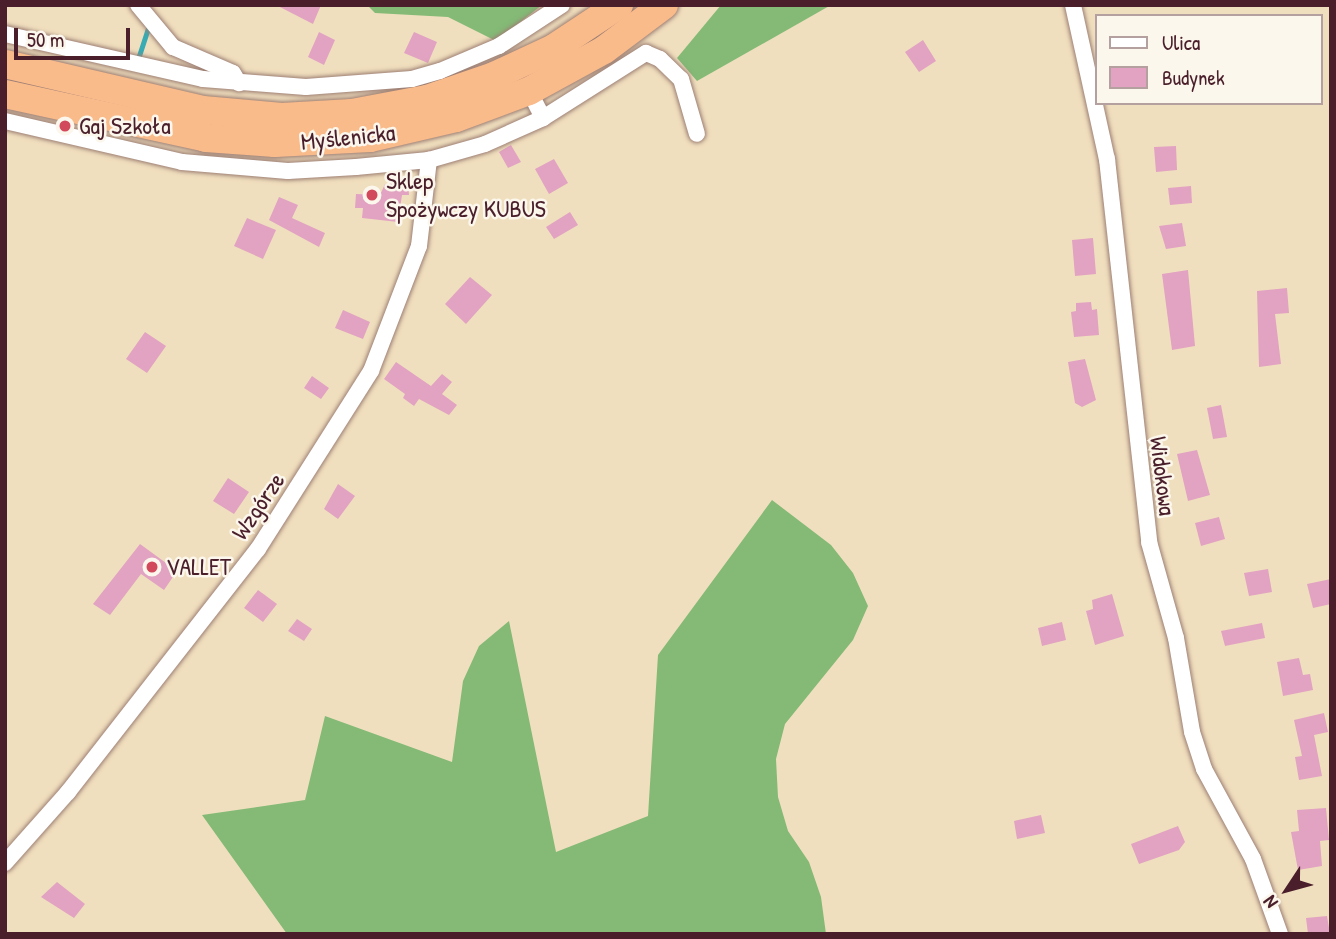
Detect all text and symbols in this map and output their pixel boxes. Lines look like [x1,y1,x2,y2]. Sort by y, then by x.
scale bar [18,14,133,58]
legend [1094,14,1322,105]
text: 50 m [27,25,64,54]
text: Ulica [1162,28,1200,57]
text: Budynek [1162,63,1225,92]
place label: Gaj Szkoła [79,112,171,140]
marker: Gaj Szkoła [57,118,73,134]
street label: Myślenicka [299,118,397,156]
place label: Sklep Spożywczy KUBUS [386,167,546,223]
marker: Sklep Spożywczy KUBUS [364,187,380,203]
street label: Widokowa [1144,435,1182,517]
street label: Wzgórze [225,467,291,545]
place label: VALLET [166,553,231,581]
marker: VALLET [144,559,160,575]
north arrow [1252,855,1322,925]
text: N [1257,891,1284,914]

